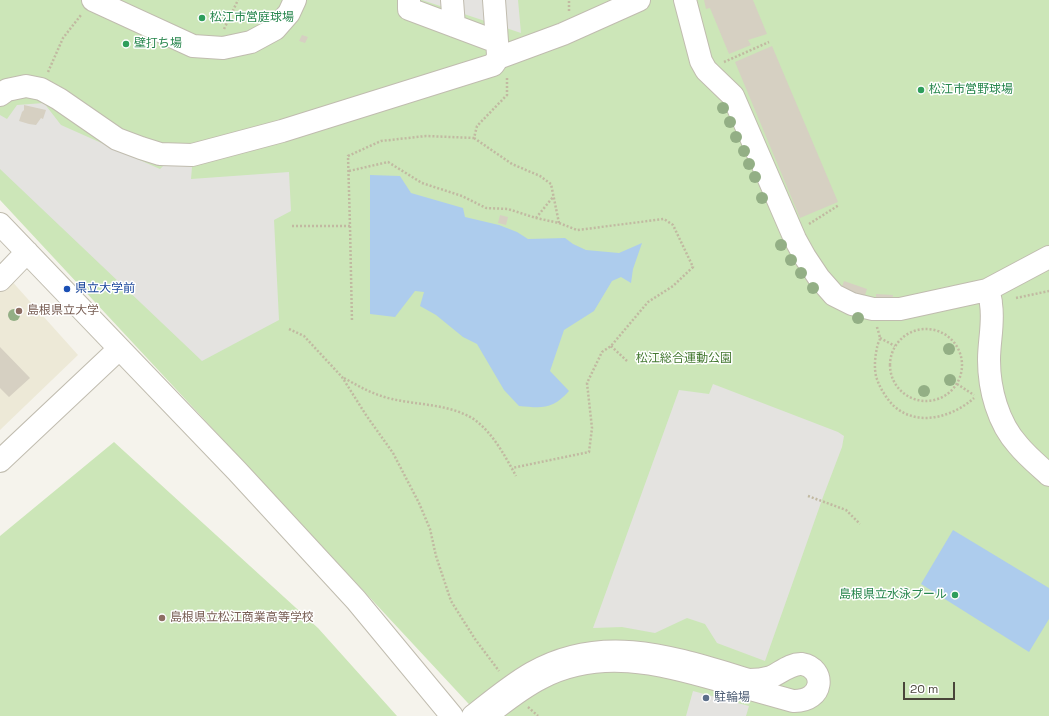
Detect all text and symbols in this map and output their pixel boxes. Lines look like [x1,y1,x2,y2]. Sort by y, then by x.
place label: 松江市営庭球場 [210,11,294,25]
marker: 松江市営庭球場 [197,13,207,23]
place label: 壁打ち場 [134,37,182,51]
marker: 壁打ち場 [121,39,131,49]
place label: 松江市営野球場 [929,83,1013,97]
marker: 松江市営野球場 [916,85,926,95]
place label: 県立大学前 [75,282,135,296]
marker: 県立大学前 [62,284,72,294]
place label: 島根県立大学 [27,304,99,318]
marker: 島根県立大学 [14,306,24,316]
park label: 松江総合運動公園 [636,352,732,366]
place label: 島根県立水泳プール [839,588,947,602]
marker: 島根県立水泳プール [950,590,960,600]
place label: 島根県立松江商業高等学校 [170,611,314,625]
marker: 島根県立松江商業高等学校 [157,613,167,623]
scale bar [905,674,957,700]
text: 20 m [910,681,938,697]
place label: 駐輪場 [714,691,750,705]
marker: 駐輪場 [701,693,711,703]

